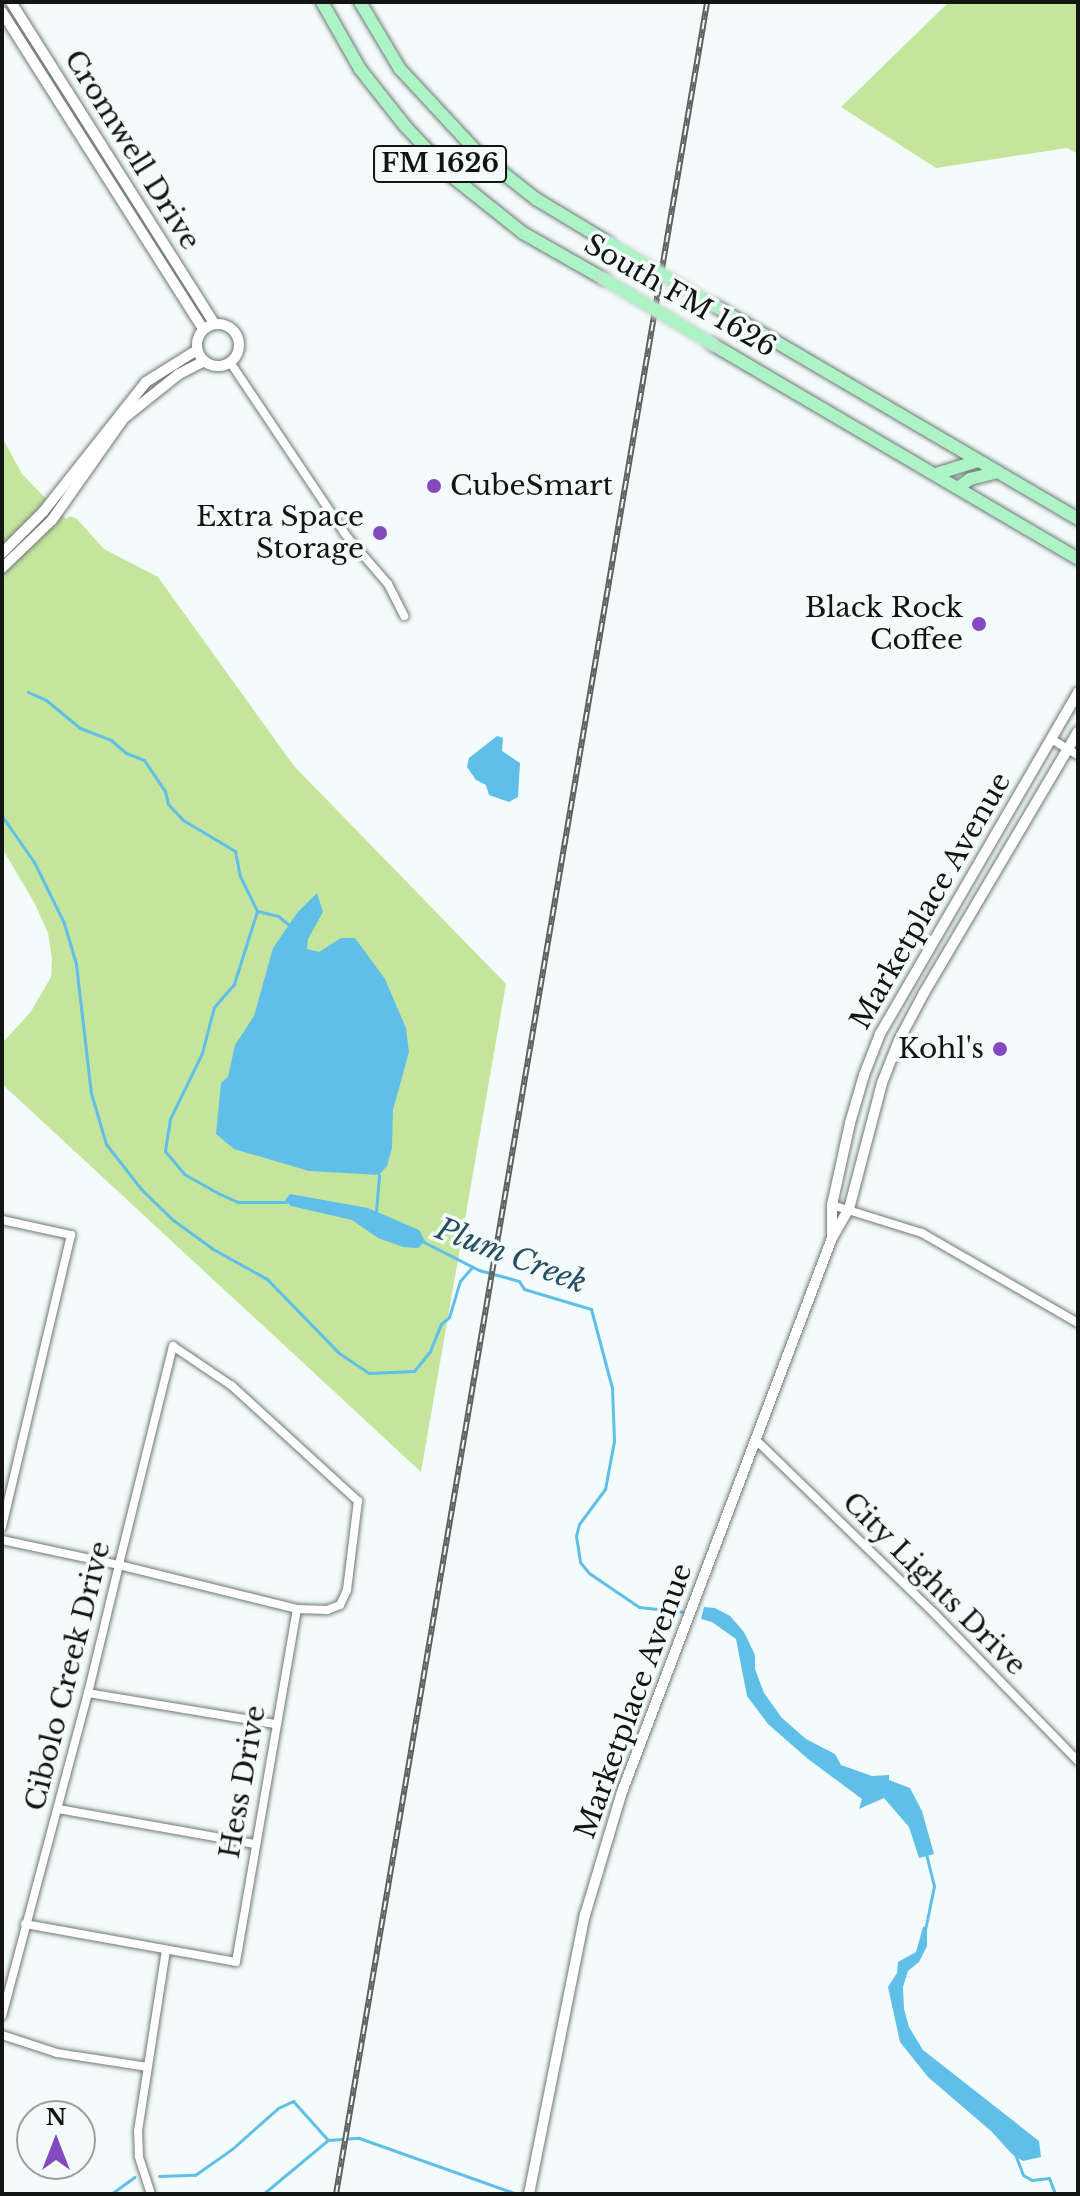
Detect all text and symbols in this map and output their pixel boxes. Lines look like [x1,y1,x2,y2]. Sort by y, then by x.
street label: Cromwell Drive [57,44,207,256]
road number: FM 1626 [372,142,508,186]
street label: South FM 1626 [578,227,782,365]
place label: CubeSmart [450,469,613,503]
marker: CubeSmart [425,477,443,495]
place label: Extra Space Storage [196,500,364,566]
marker: Extra Space Storage [371,524,389,542]
place label: Black Rock Coffee [804,591,963,657]
marker: Black Rock Coffee [970,615,988,633]
street label: Marketplace Avenue [844,766,1018,1036]
place label: Kohl's [898,1032,984,1066]
marker: Kohl's [991,1040,1009,1058]
water label: Plum Creek [430,1211,592,1301]
street label: City Lights Drive [835,1485,1033,1683]
street label: Cibolo Creek Drive [18,1538,118,1814]
street label: Marketplace Avenue [568,1558,700,1844]
street label: Hess Drive [213,1703,273,1861]
north arrow [16,2100,96,2180]
text: N [46,2104,66,2131]

